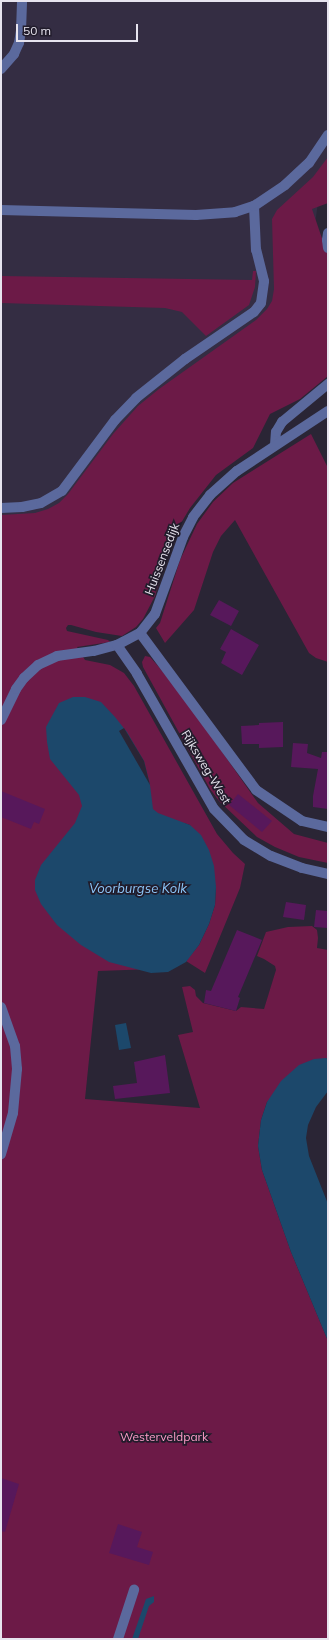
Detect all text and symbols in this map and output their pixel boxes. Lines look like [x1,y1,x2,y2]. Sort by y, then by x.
scale bar [18,16,140,42]
text: 50 m [23,23,51,38]
street label: Huissensedijk [142,521,182,597]
street label: Rijksweg-West [178,727,234,807]
water label: Voorburgse Kolk [89,880,187,896]
park label: Westerveldpark [120,1430,208,1444]

